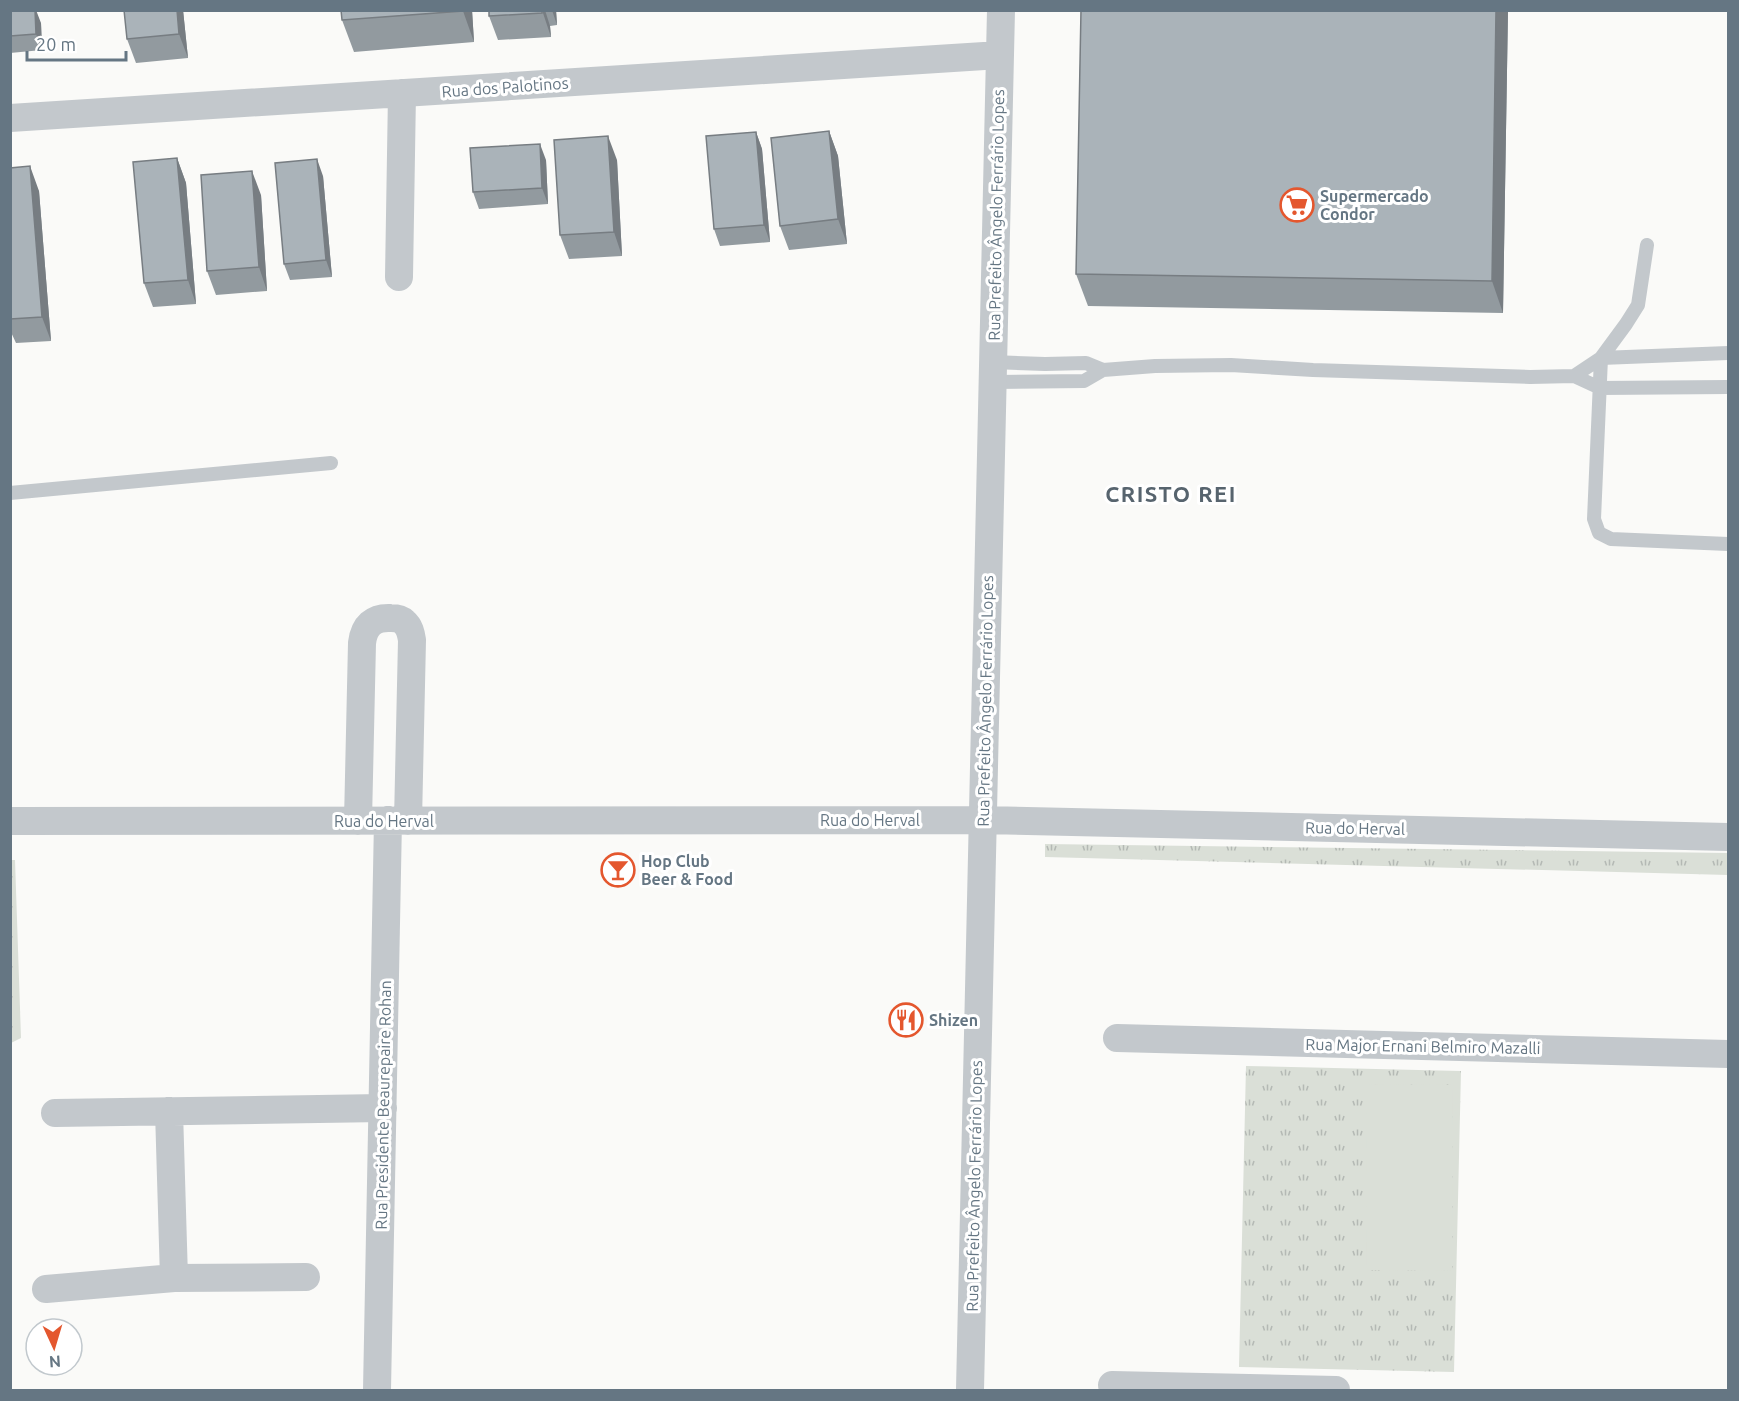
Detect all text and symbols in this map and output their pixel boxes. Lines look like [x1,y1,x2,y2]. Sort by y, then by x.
scale bar [27,24,126,62]
text: 20 m [36,34,76,54]
street label: Rua dos Palotinos [441,74,569,100]
street label: Rua Prefeito Ângelo Ferrário Lopes [984,89,1007,341]
supermarket icon: Supermercado Condor [1279,187,1315,223]
place label: Supermercado Condor [1320,187,1429,223]
district label: CRISTO REI [1105,481,1237,506]
street label: Rua Prefeito Ângelo Ferrário Lopes [973,575,996,827]
street label: Rua do Herval [820,811,920,829]
street label: Rua do Herval [334,812,434,830]
street label: Rua do Herval [1305,818,1405,838]
bar icon: Hop Club Beer & Food [600,852,636,888]
place label: Hop Club Beer & Food [641,852,733,888]
street label: Rua Presidente Beaurepaire Rohan [372,980,394,1230]
restaurant icon: Shizen [888,1002,924,1038]
place label: Shizen [929,1011,978,1029]
street label: Rua Major Ernani Belmiro Mazalli [1305,1035,1541,1057]
street label: Rua Prefeito Ângelo Ferrário Lopes [962,1060,985,1312]
north arrow [24,1317,84,1377]
text: N [48,1353,62,1371]

